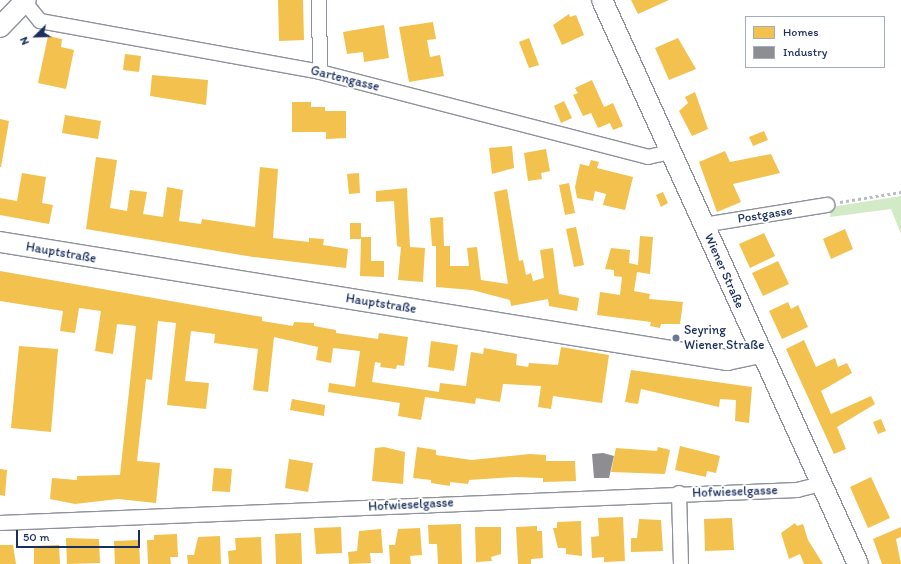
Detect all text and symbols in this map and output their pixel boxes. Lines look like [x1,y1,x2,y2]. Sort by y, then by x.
north arrow [16,16,56,56]
legend [745,16,885,68]
text: Homes [783,25,819,39]
text: N [17,35,32,47]
text: Industry [783,45,827,59]
street label: Gartengasse [309,63,381,95]
street label: Postgasse [737,203,793,227]
street label: Wiener Straße [701,231,747,311]
street label: Hauptstraße [25,239,97,267]
street label: Hauptstraße [345,291,417,317]
place label: Seyring Wiener Straße [684,323,764,354]
marker: Seyring Wiener Straße [671,333,681,343]
street label: Hofwieselgasse [692,483,778,501]
street label: Hofwieselgasse [368,495,454,515]
scale bar [18,522,142,548]
text: 50 m [23,530,49,544]

